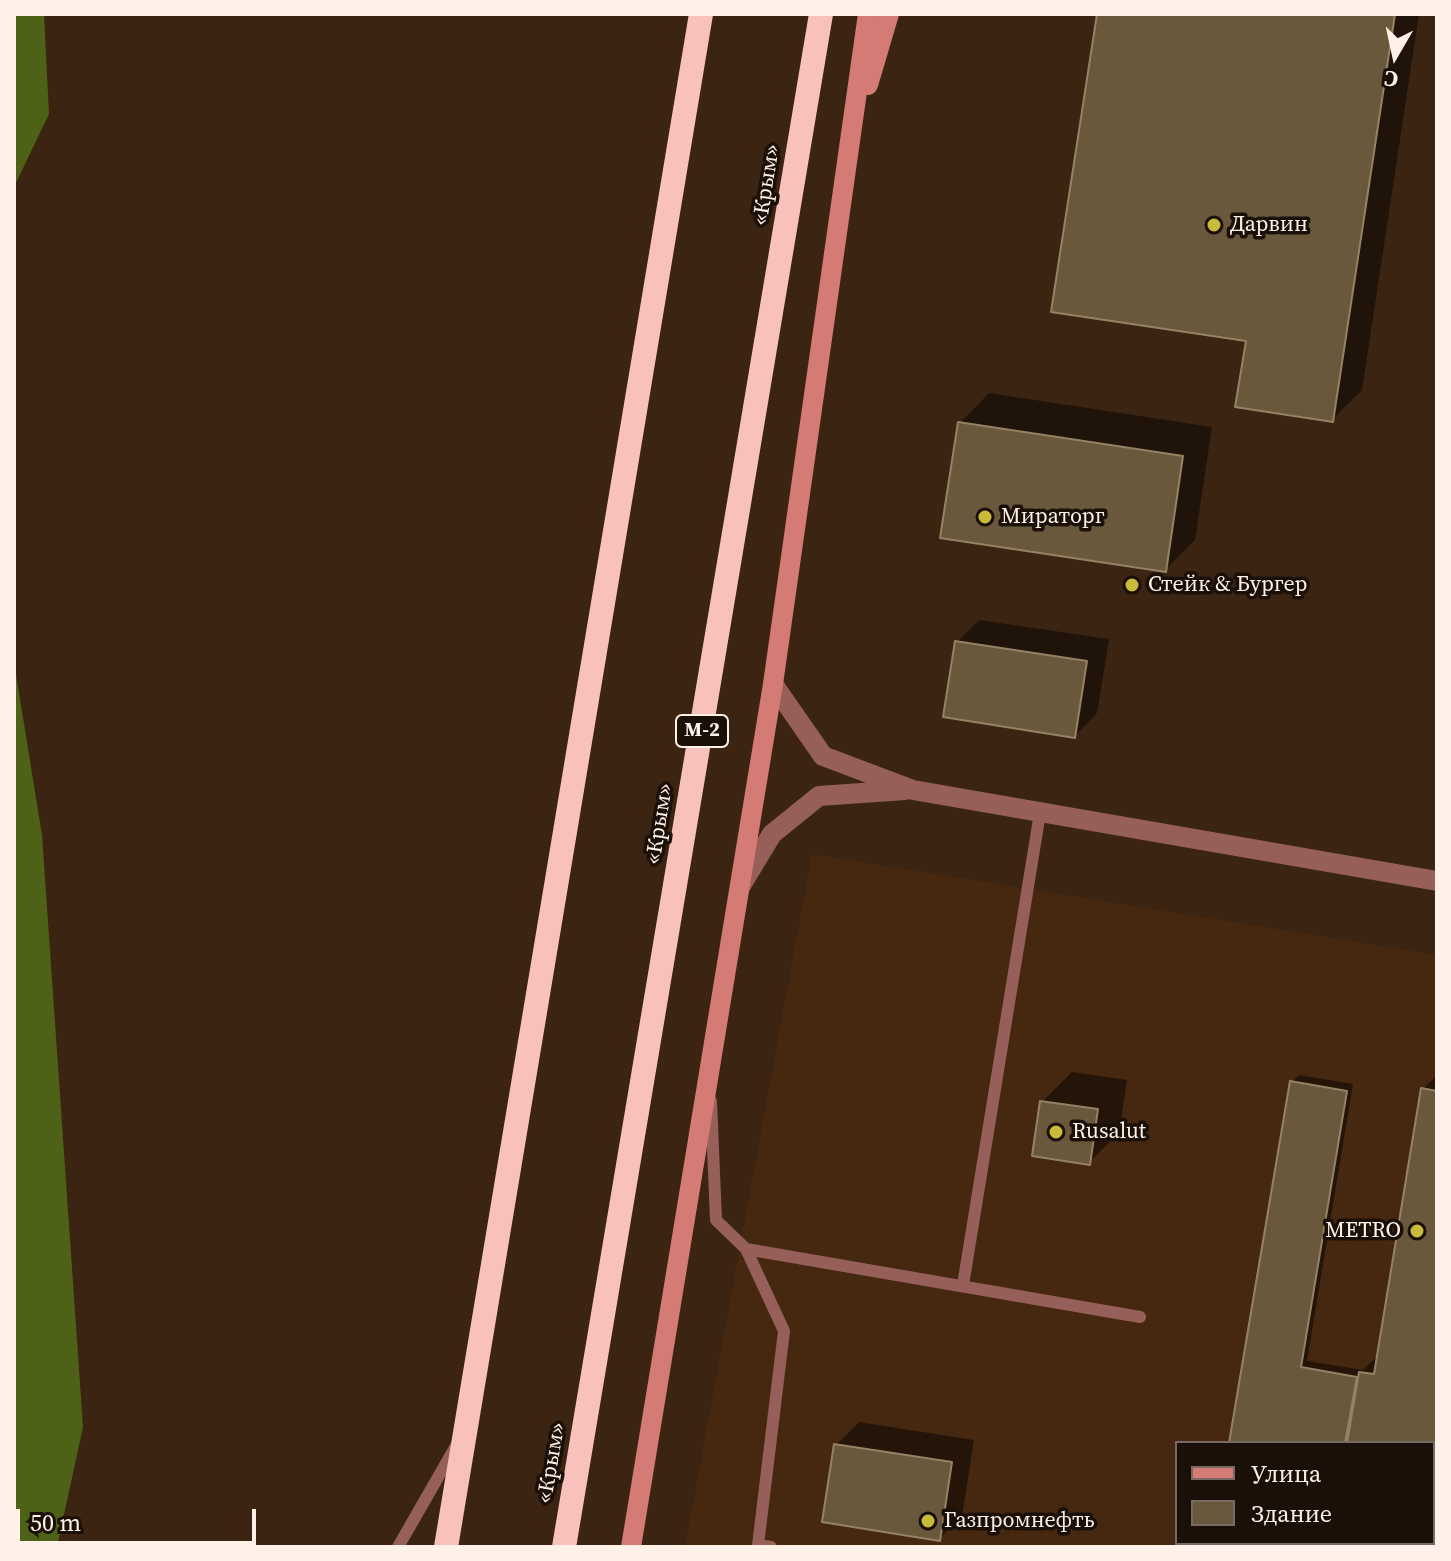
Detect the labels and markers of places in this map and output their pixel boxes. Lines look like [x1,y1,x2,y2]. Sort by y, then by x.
place label: Дарвин [1230,212,1308,238]
marker: Дарвин [1205,216,1223,234]
place label: Мираторг [1001,504,1105,530]
marker: Мираторг [976,508,994,526]
place label: Стейк & Бургер [1148,572,1307,598]
marker: Стейк & Бургер [1123,576,1141,594]
place label: Rusalut [1072,1119,1146,1145]
marker: Rusalut [1047,1123,1065,1141]
place label: METRO [1325,1218,1401,1244]
marker: METRO [1408,1222,1426,1240]
place label: Газпромнефть [944,1508,1095,1534]
marker: Газпромнефть [919,1512,937,1530]

